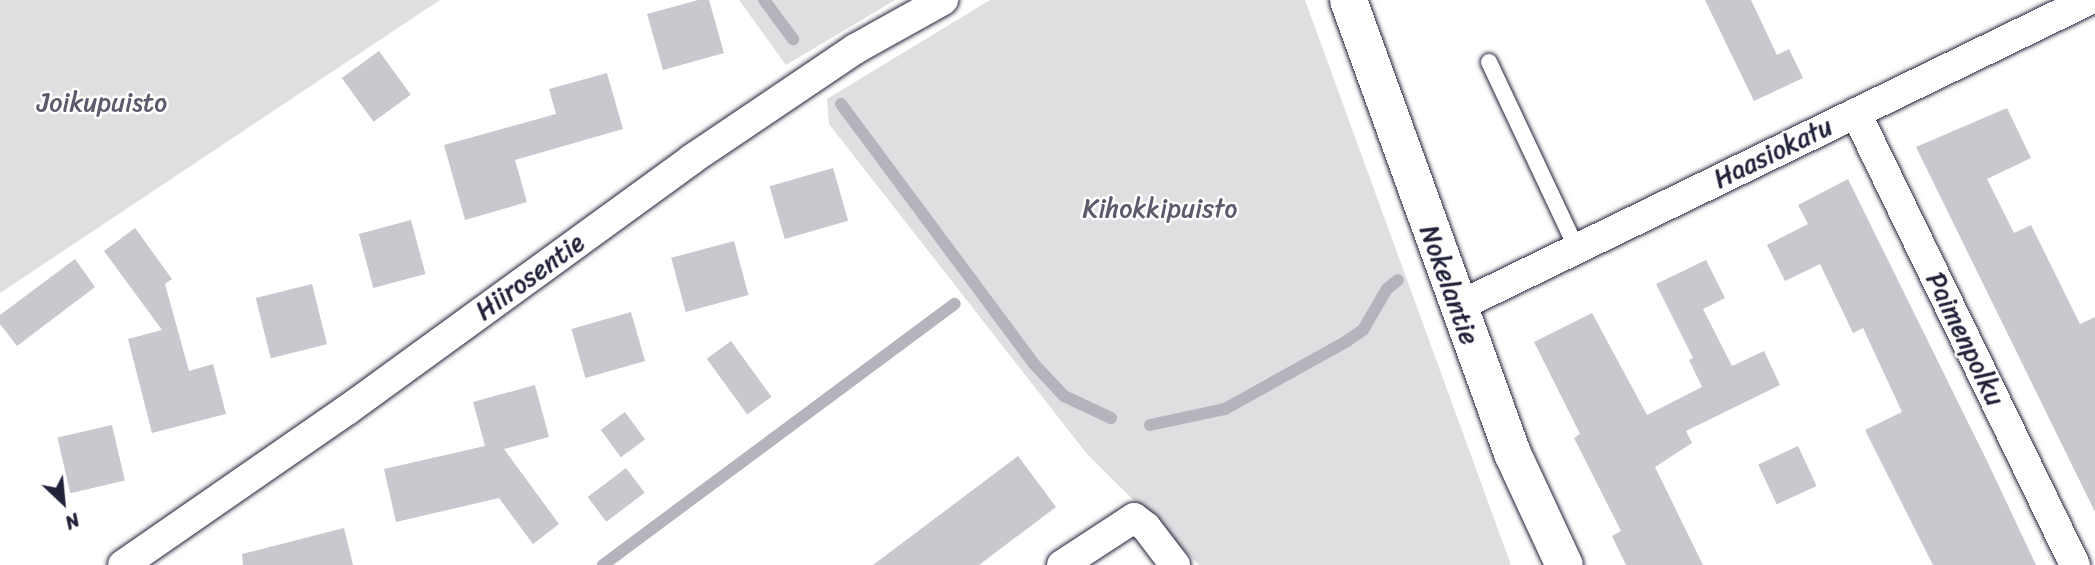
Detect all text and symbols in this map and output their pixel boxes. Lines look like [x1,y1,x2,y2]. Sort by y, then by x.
park label: Joikupuisto [37,87,167,119]
street label: Haasiokatu [1709,111,1837,195]
park label: Kihokkipuisto [1083,193,1237,225]
street label: Nokelantie [1413,221,1485,349]
street label: Hiirosentie [470,227,590,327]
street label: Paimenpolku [1919,267,2011,411]
north arrow [28,467,98,537]
text: N [59,504,86,539]

